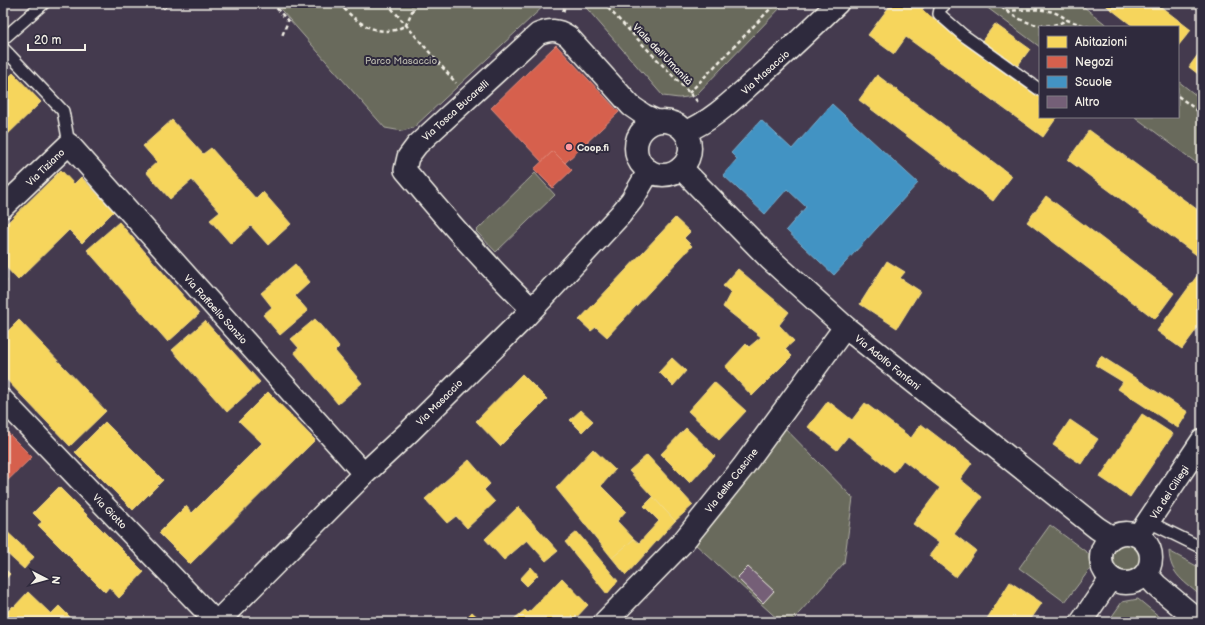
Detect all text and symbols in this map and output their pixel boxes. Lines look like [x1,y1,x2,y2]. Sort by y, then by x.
street label: Viale dell'Umanità [630,21,695,88]
scale bar [28,26,85,52]
legend [1039,26,1179,118]
text: 20 m [34,33,61,48]
text: Abitazioni [1075,35,1127,50]
street label: Via Masaccio [739,48,792,97]
park label: Parco Masaccio [365,55,437,67]
text: Negozi [1075,55,1114,70]
text: Scuole [1075,75,1112,90]
street label: Via Tosca Bucarelli [420,78,491,144]
text: Altro [1075,95,1100,110]
marker: Coop.fi [564,142,574,152]
place label: Coop.fi [577,142,609,154]
street label: Via Tiziano [24,146,68,189]
street label: Via Raffaello Sanzio [181,273,250,347]
street label: Via Adolfo Fanfani [852,333,923,393]
street label: Via Masaccio [414,377,466,428]
street label: Via delle Cascine [703,446,761,515]
street label: Via dei Ciliegi [1148,463,1192,522]
street label: Via Giotto [90,492,129,532]
north arrow [26,559,66,599]
text: N [49,575,62,585]

